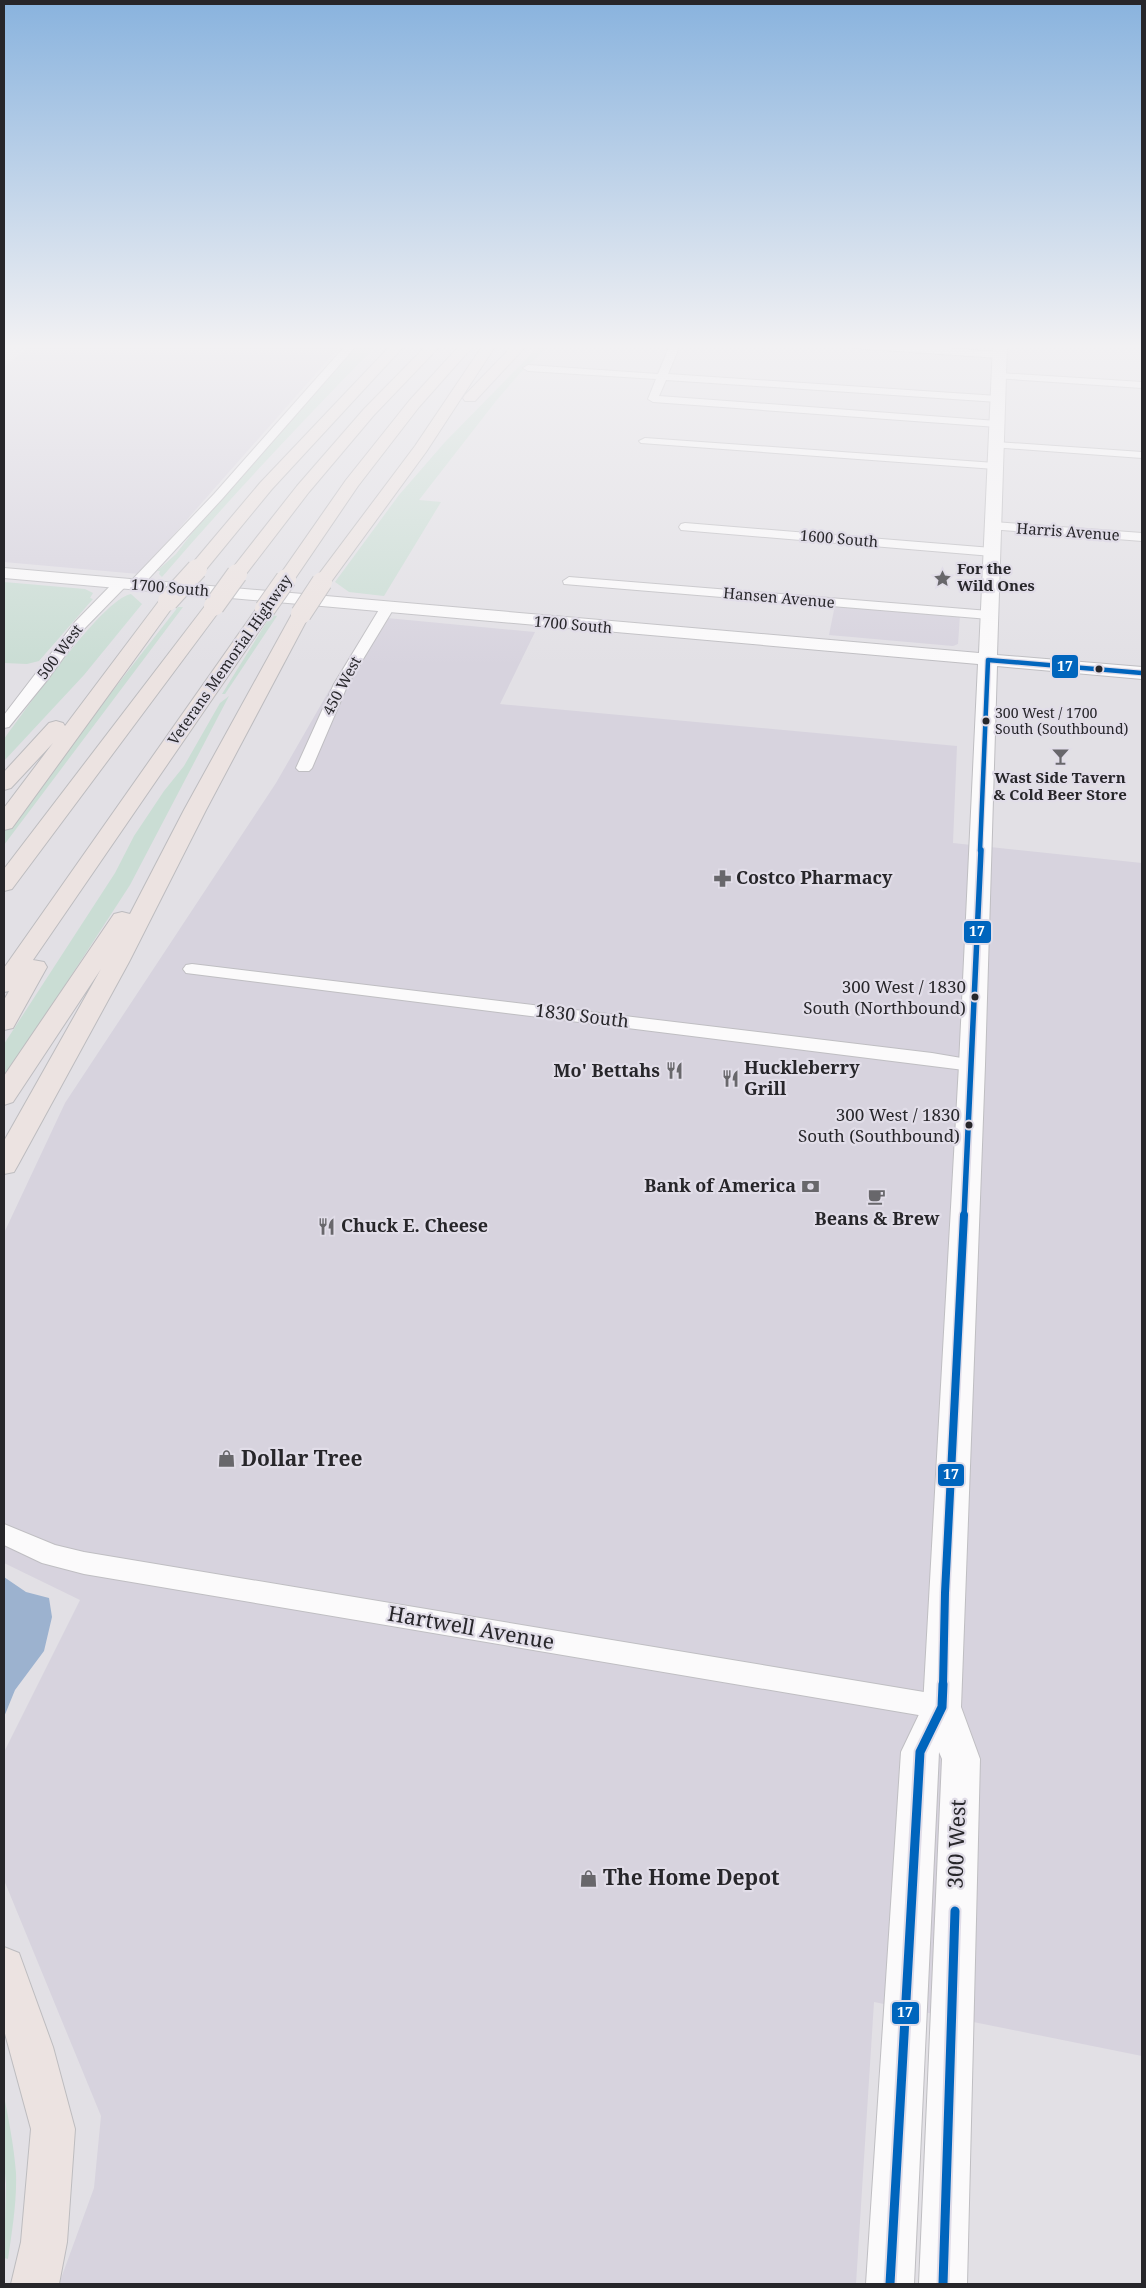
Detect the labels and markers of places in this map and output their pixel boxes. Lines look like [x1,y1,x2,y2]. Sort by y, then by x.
place label: For the Wild Ones [957,558,1035,595]
place icon: For the Wild Ones [933,568,953,588]
unlabelled marker [1094,664,1104,674]
place label: 300 West / 1700 South (Southbound) [995,703,1128,738]
marker: 300 West / 1700 South (Southbound) [981,716,991,726]
bar icon: Wast Side Tavern & Cold Beer Store [1050,747,1070,767]
place label: Wast Side Tavern & Cold Beer Store [993,767,1127,804]
place label: Costco Pharmacy [736,865,893,889]
pharmacy icon: Costco Pharmacy [712,868,732,888]
place label: 300 West / 1830 South (Northbound) [803,975,966,1019]
marker: 300 West / 1830 South (Northbound) [970,992,980,1002]
place label: Huckleberry Grill [744,1055,860,1100]
place label: Mo' Bettahs [553,1058,660,1082]
restaurant icon: Mo' Bettahs [664,1061,684,1081]
restaurant icon: Huckleberry Grill [720,1068,740,1088]
place label: 300 West / 1830 South (Southbound) [798,1103,960,1147]
marker: 300 West / 1830 South (Southbound) [964,1120,974,1130]
place label: Bank of America [644,1173,796,1197]
bank icon: Bank of America [800,1176,820,1196]
cafe icon: Beans & Brew [867,1186,887,1206]
place label: Beans & Brew [815,1206,940,1230]
place label: Chuck E. Cheese [341,1213,488,1237]
restaurant icon: Chuck E. Cheese [317,1216,337,1236]
place label: Dollar Tree [241,1444,363,1472]
shop icon: Dollar Tree [217,1449,237,1469]
place label: The Home Depot [603,1863,780,1891]
shop icon: The Home Depot [579,1868,599,1888]

